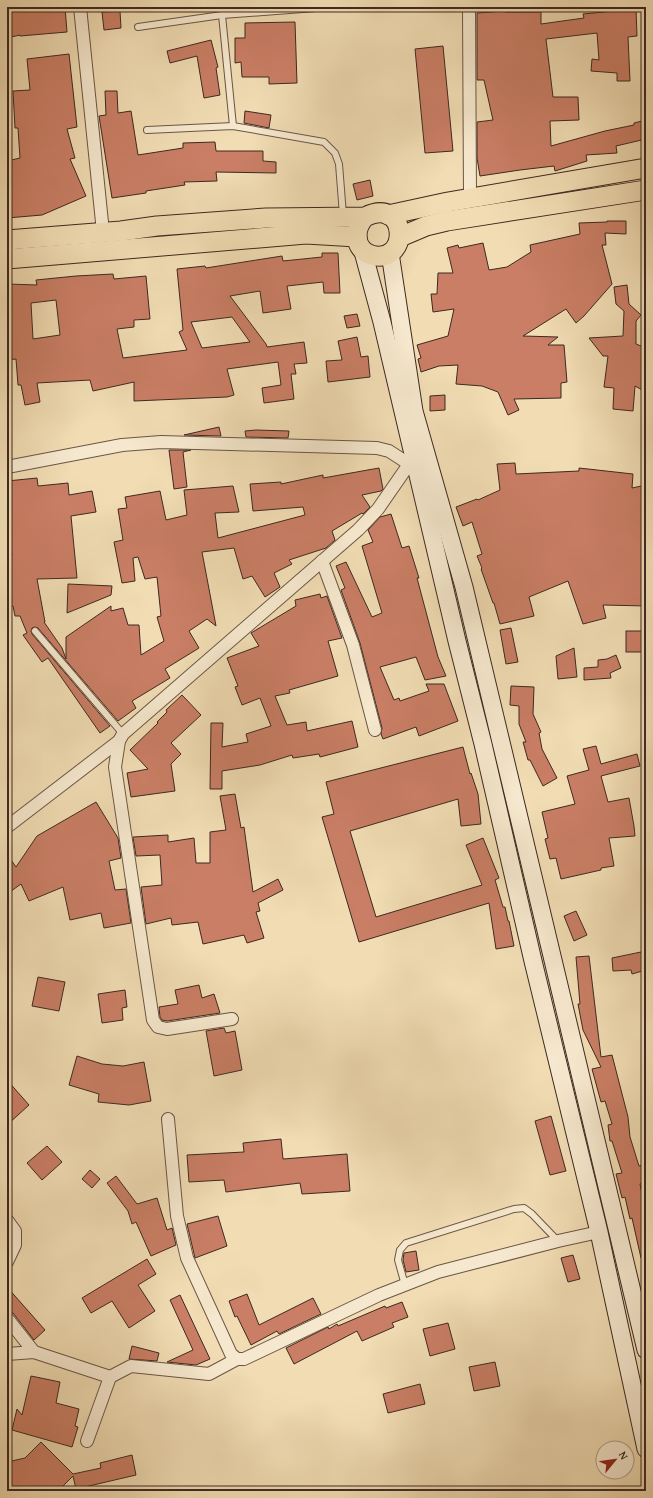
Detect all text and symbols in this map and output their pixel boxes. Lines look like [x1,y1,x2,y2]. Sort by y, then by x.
north arrow [595,1440,635,1480]
text: N [615,1448,633,1463]

